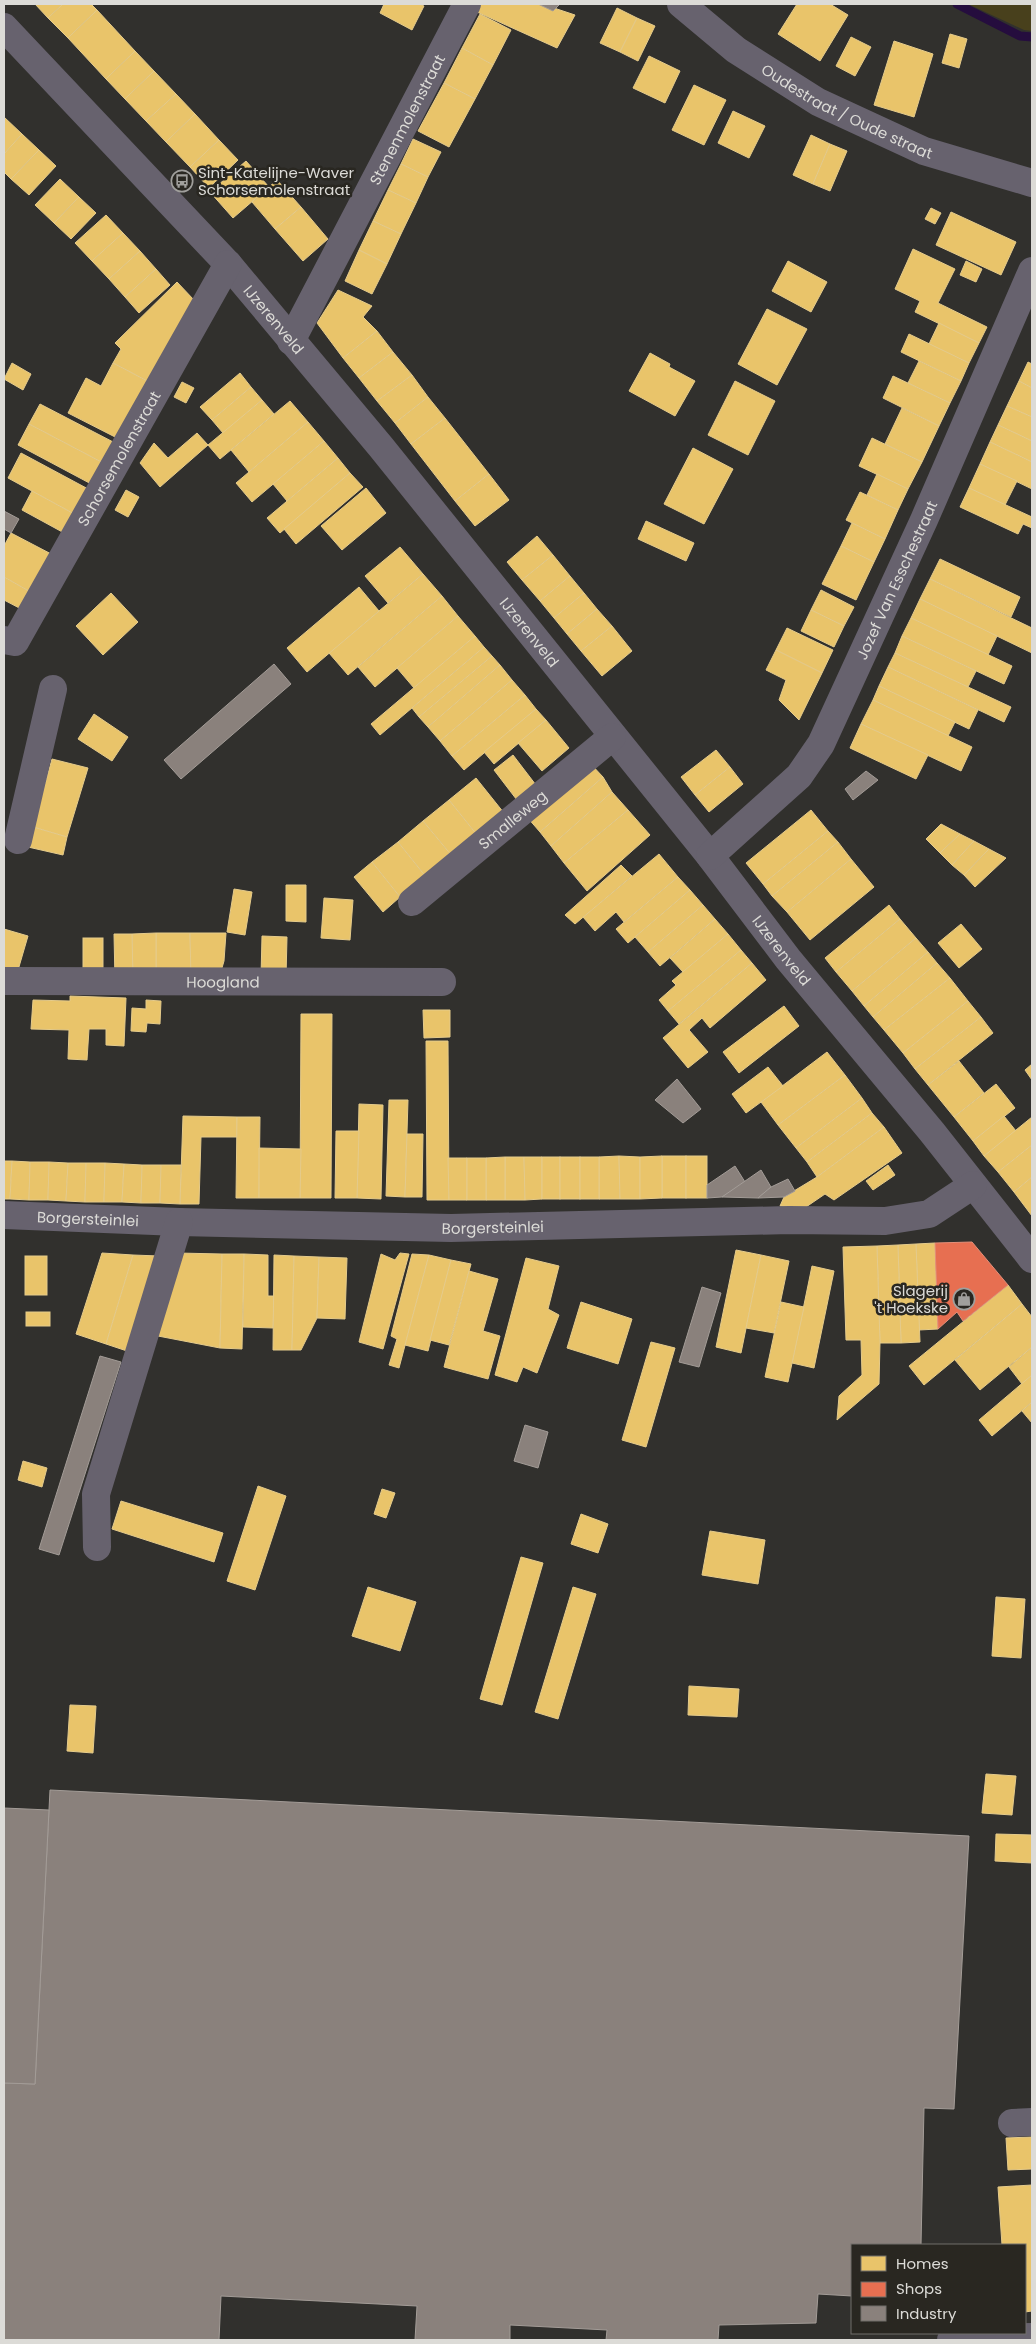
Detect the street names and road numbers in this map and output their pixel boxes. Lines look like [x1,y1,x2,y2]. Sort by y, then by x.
street label: Stenenmolenstraat [364,51,449,188]
street label: Oudestraat / Oude straat [758,58,935,163]
street label: IJzerenveld [239,280,309,358]
street label: Schorsemolenstraat [72,387,165,530]
street label: Jozef Van Esschestraat [851,497,942,663]
street label: IJzerenveld [495,593,564,671]
street label: Smalleweg [474,785,551,854]
street label: IJzerenveld [748,911,816,990]
street label: Hoogland [186,971,260,992]
street label: Borgersteinlei [36,1206,139,1231]
street label: Borgersteinlei [441,1215,544,1238]

